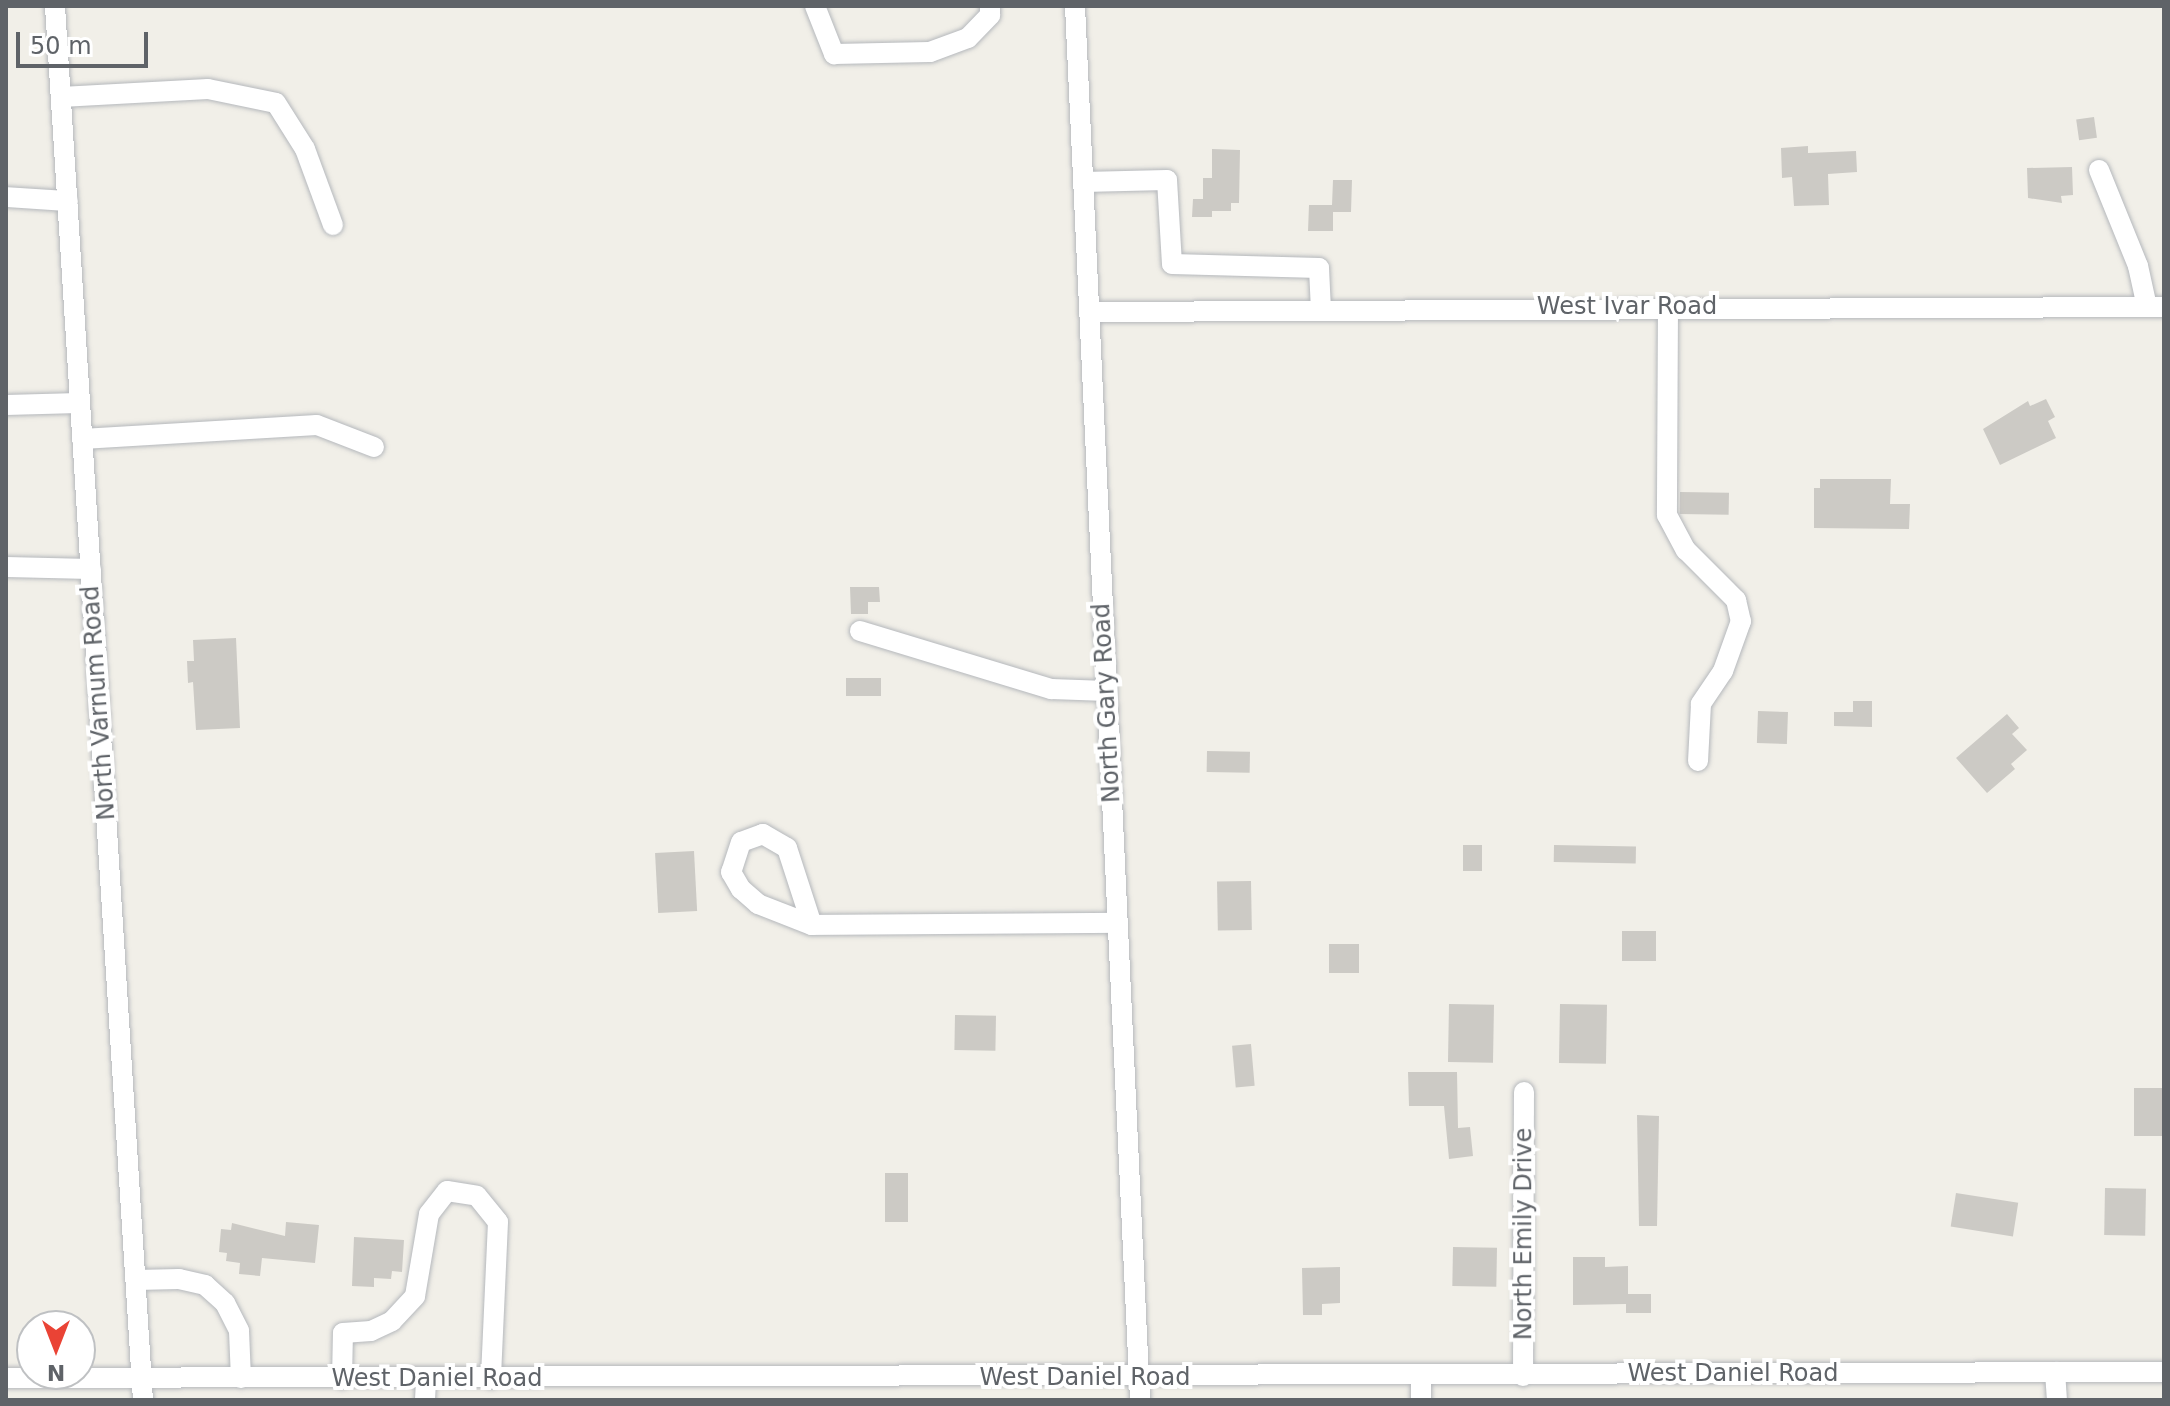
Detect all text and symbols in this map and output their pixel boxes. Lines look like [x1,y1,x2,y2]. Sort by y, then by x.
scale bar [20,16,152,66]
text: 50 m [30,32,92,60]
street label: West Ivar Road [1537,293,1717,321]
street label: North Varnum Road [76,585,122,821]
street label: North Gary Road [1087,602,1127,804]
street label: North Emily Drive [1510,1128,1538,1340]
north arrow [16,1310,96,1390]
text: N [47,1360,65,1385]
street label: West Daniel Road [1628,1360,1838,1388]
street label: West Daniel Road [980,1364,1190,1392]
street label: West Daniel Road [332,1365,542,1393]

